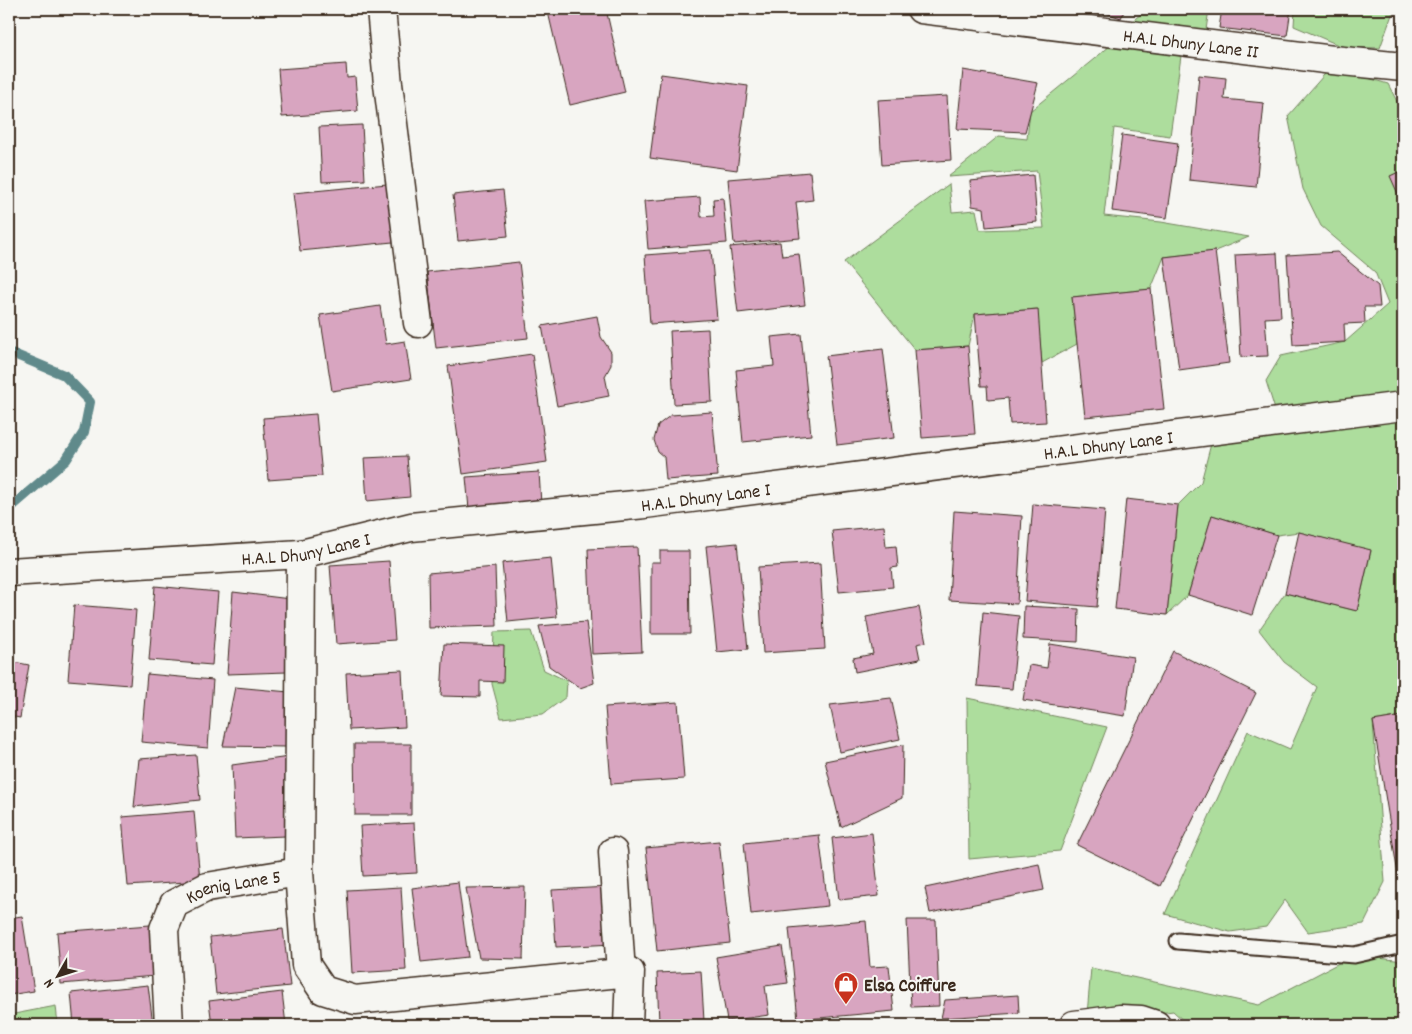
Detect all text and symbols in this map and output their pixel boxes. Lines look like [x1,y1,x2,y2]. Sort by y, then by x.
street label: H.A.L Dhuny Lane II [1121,24,1260,68]
street label: H.A.L Dhuny Lane I [1042,426,1175,469]
street label: H.A.L Dhuny Lane I [640,478,772,521]
street label: H.A.L Dhuny Lane I [241,527,374,575]
street label: Koenig Lane 5 [182,865,283,913]
north arrow [32,952,82,1002]
shop icon: Elsa Coiffure [833,971,859,1005]
text: N [39,974,59,992]
place label: Elsa Coiffure [864,974,956,1001]

